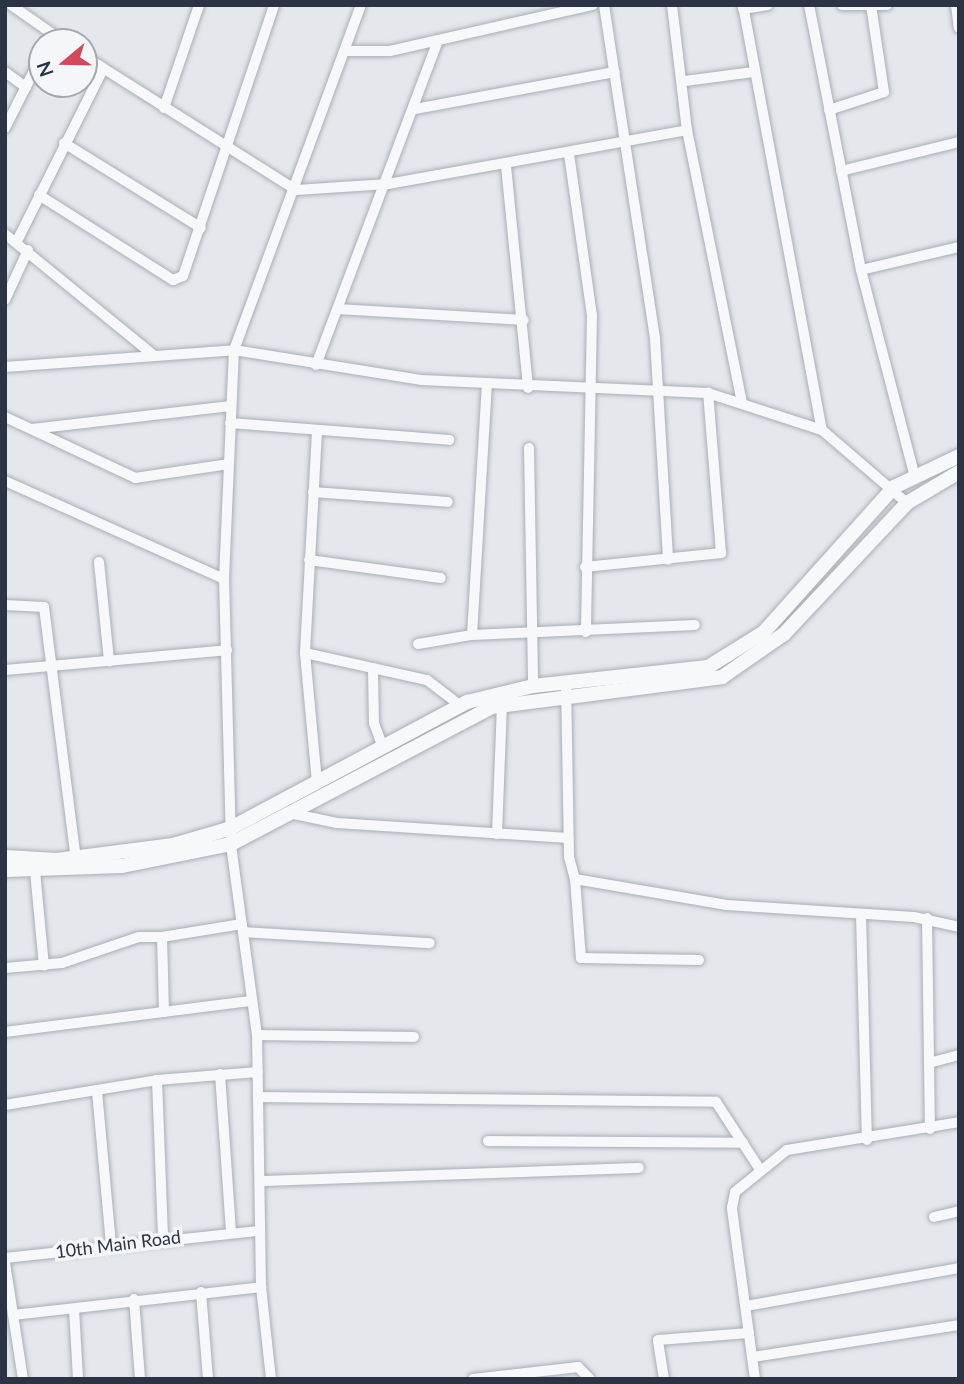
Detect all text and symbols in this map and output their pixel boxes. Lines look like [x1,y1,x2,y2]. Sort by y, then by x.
north arrow [28,28,98,98]
text: N [31,59,58,80]
street label: 10th Main Road [54,1226,182,1262]

